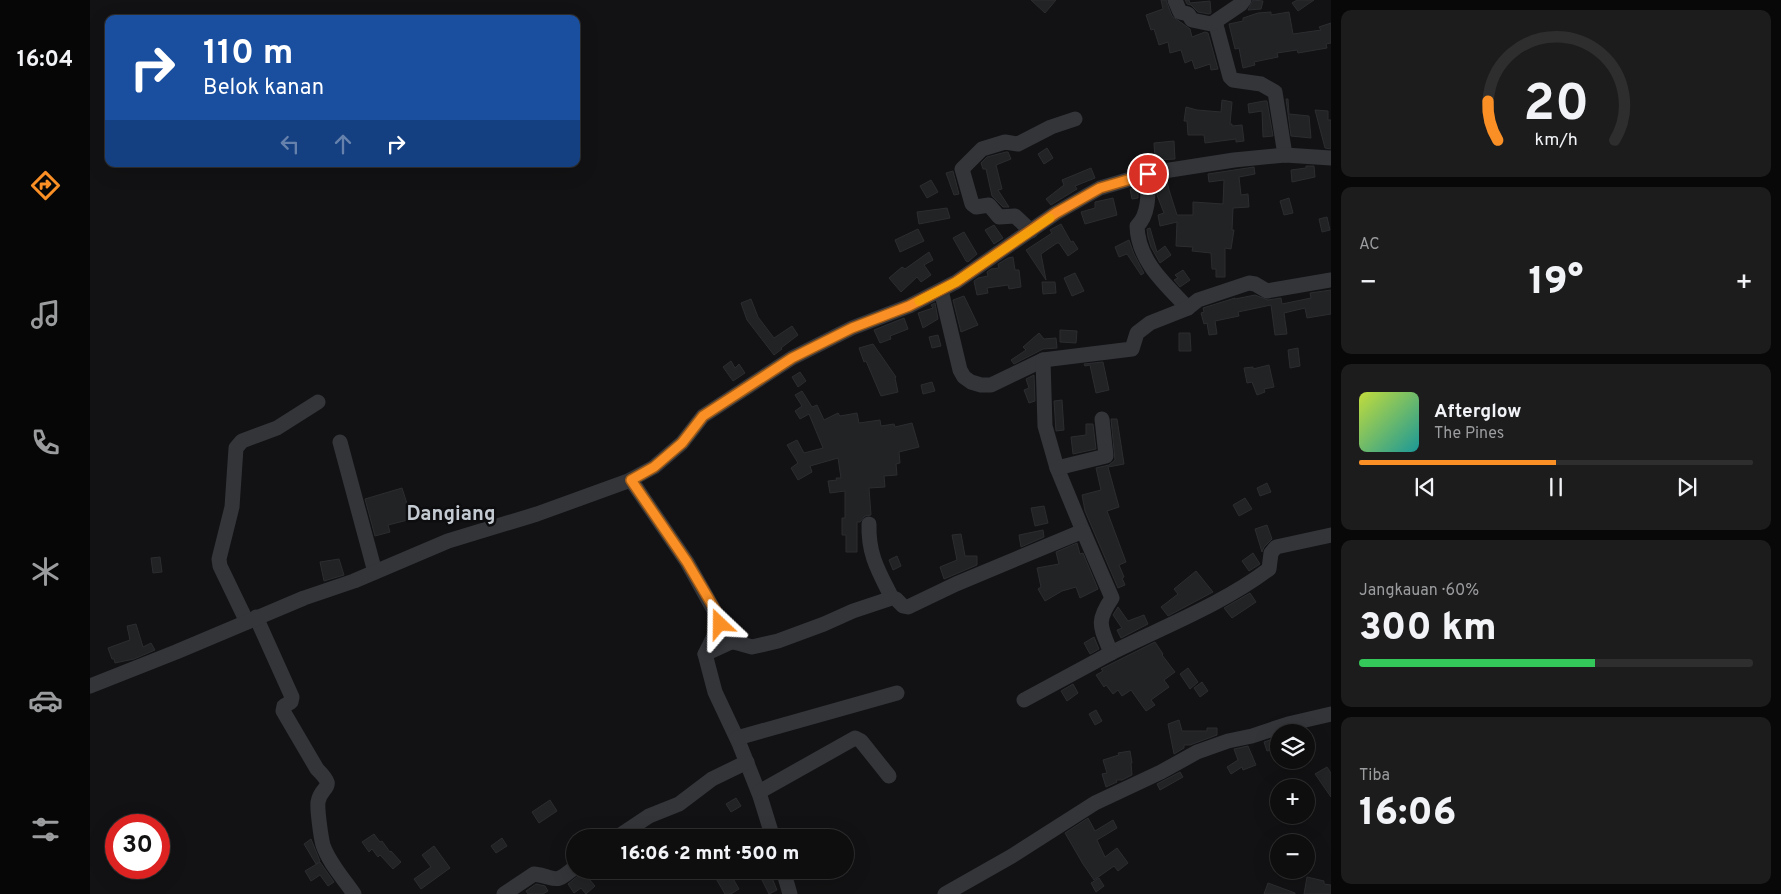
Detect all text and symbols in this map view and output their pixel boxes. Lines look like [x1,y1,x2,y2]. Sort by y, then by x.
text: 110 m [203,32,293,76]
icon: right [120,35,185,100]
text: 16:04 [17,47,73,74]
text: 20 [1523,73,1589,139]
text: Belok kanan [203,75,324,102]
text: km/h [1534,129,1578,152]
icon: left [276,130,304,158]
icon: ahead [329,130,357,158]
icon: right [382,130,410,158]
pin [1127,153,1169,195]
icon: arrive [1134,160,1162,188]
icon: directions [28,168,63,203]
text: AC [1359,235,1380,255]
text: 19° [1528,259,1584,308]
text: − [1359,266,1377,302]
text: + [1735,266,1753,302]
icon: music [28,297,63,332]
text: Afterglow [1434,400,1522,424]
text: The Pines [1434,424,1504,444]
icon: phone [28,425,63,460]
icon: previous [1411,473,1439,501]
icon: pause [1542,473,1570,501]
icon: next [1673,473,1701,501]
district label: Dangiang [407,502,495,528]
icon: climate [28,554,63,589]
text: Jangkauan · 60% [1359,581,1479,601]
position arrow [693,597,745,649]
text: 300 km [1359,605,1497,654]
icon: car [28,683,63,718]
map controls [1270,724,1315,879]
button: layers [1270,724,1315,769]
text: Tiba [1359,766,1390,786]
button: + [1270,779,1315,824]
text: 16:06 [1359,790,1456,839]
icon: filters [28,812,63,847]
speed limit sign: 30 [105,814,170,879]
button: − [1270,834,1315,879]
text: 16:06 · 2 mnt · 500 m [621,842,799,866]

